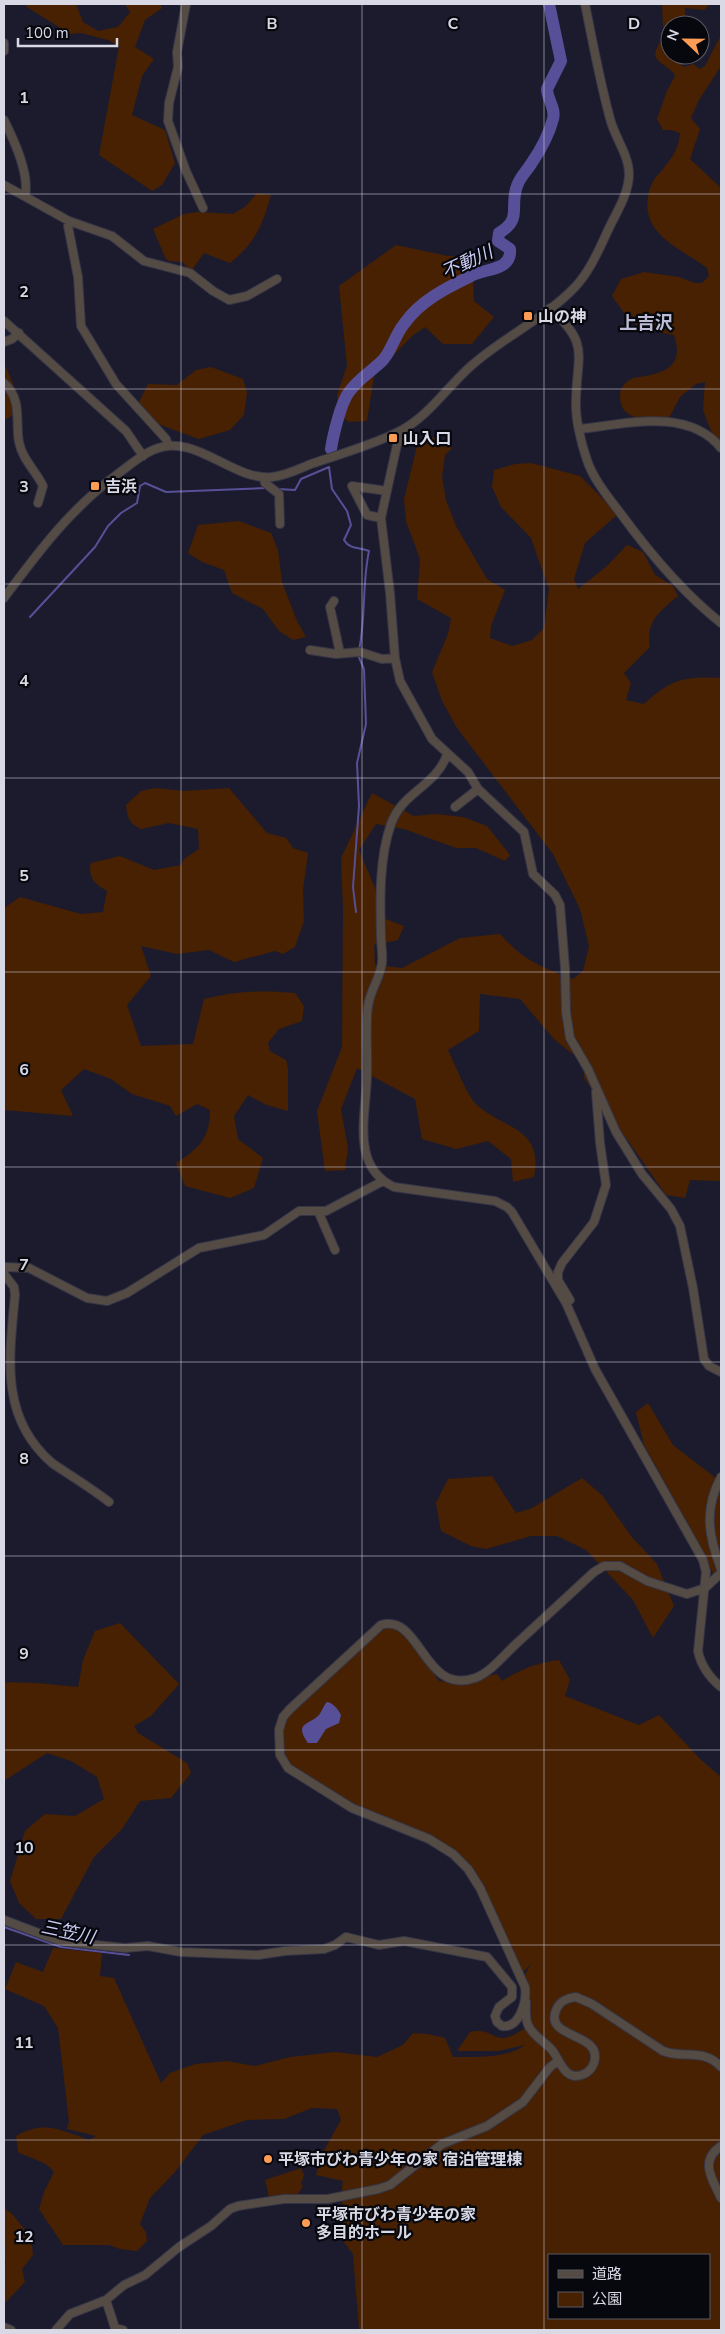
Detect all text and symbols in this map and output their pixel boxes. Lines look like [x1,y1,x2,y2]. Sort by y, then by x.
text: B [266,13,278,35]
text: C [448,13,459,35]
text: D [628,13,640,35]
scale bar [18,15,116,47]
north arrow [660,15,710,65]
text: 100 m [25,23,69,43]
text: N [663,27,684,44]
text: 1 [19,87,29,109]
water label: 不動川 [437,239,498,284]
text: 2 [19,281,29,303]
place label: 山の神 [538,306,586,328]
marker: 山の神 [522,310,534,322]
district label: 上吉沢 [619,311,673,335]
place label: 山入口 [403,428,451,450]
marker: 山入口 [387,432,399,444]
text: 3 [19,476,29,498]
place label: 吉浜 [105,476,137,498]
marker: 吉浜 [89,480,101,492]
text: 4 [19,670,29,692]
text: 5 [19,865,29,887]
text: 6 [19,1059,29,1081]
text: 7 [19,1254,29,1276]
text: 8 [19,1448,29,1470]
text: 9 [19,1643,29,1665]
text: 10 [14,1837,34,1859]
water label: 三笠川 [39,1915,99,1950]
text: 11 [14,2032,34,2054]
place label: 平塚市びわ青少年の家 宿泊管理棟 [278,2149,522,2171]
marker: 平塚市びわ青少年の家 宿泊管理棟 [262,2153,274,2165]
place label: 平塚市びわ青少年の家 多目的ホール [316,2204,476,2244]
marker: 平塚市びわ青少年の家 多目的ホール [300,2217,312,2229]
text: 12 [14,2226,34,2248]
legend [548,2254,710,2319]
text: 道路 [592,2264,622,2284]
text: 公園 [592,2289,622,2309]

